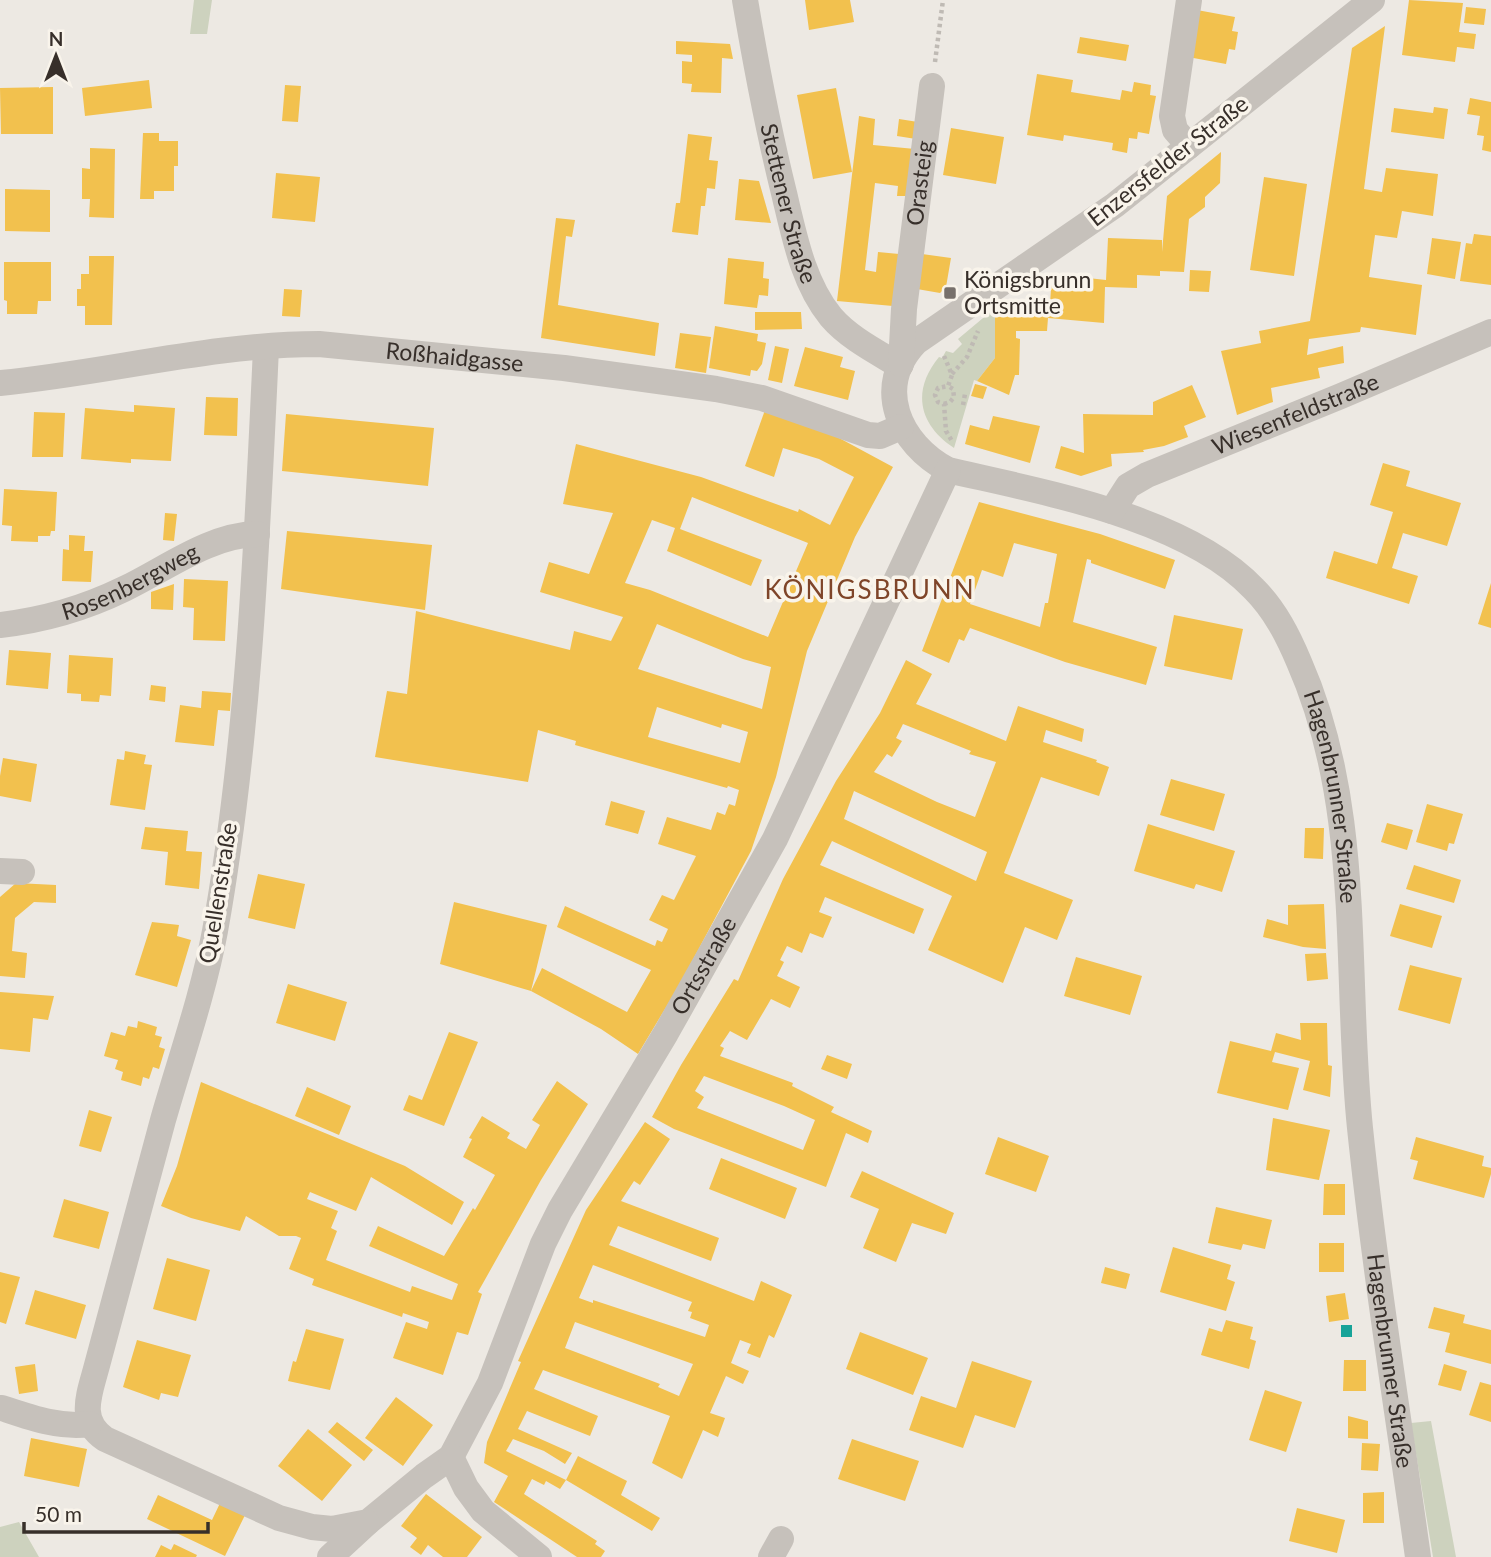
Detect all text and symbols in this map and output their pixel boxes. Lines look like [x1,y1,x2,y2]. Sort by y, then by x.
north arrow [21,21,91,91]
text: N [49,27,63,50]
street label: Enzersfelder Straße [1082,89,1253,232]
street label: Stettener Straße [755,121,824,287]
street label: Orasteig [900,139,938,227]
place label: Königsbrunn Ortsmitte [964,265,1091,319]
marker: Königsbrunn Ortsmitte [942,285,958,301]
street label: Roßhaidgasse [385,336,525,377]
street label: Wiesenfeldstraße [1208,367,1383,460]
street label: Rosenbergweg [58,537,203,625]
district label: KÖNIGSBRUNN [765,573,975,605]
street label: Hagenbrunner Straße [1298,686,1364,904]
street label: Quellenstraße [192,820,242,965]
street label: Ortsstraße [664,911,742,1019]
street label: Hagenbrunner Straße [1362,1252,1420,1470]
scale bar [24,1490,208,1534]
text: 50 m [35,1501,82,1526]

